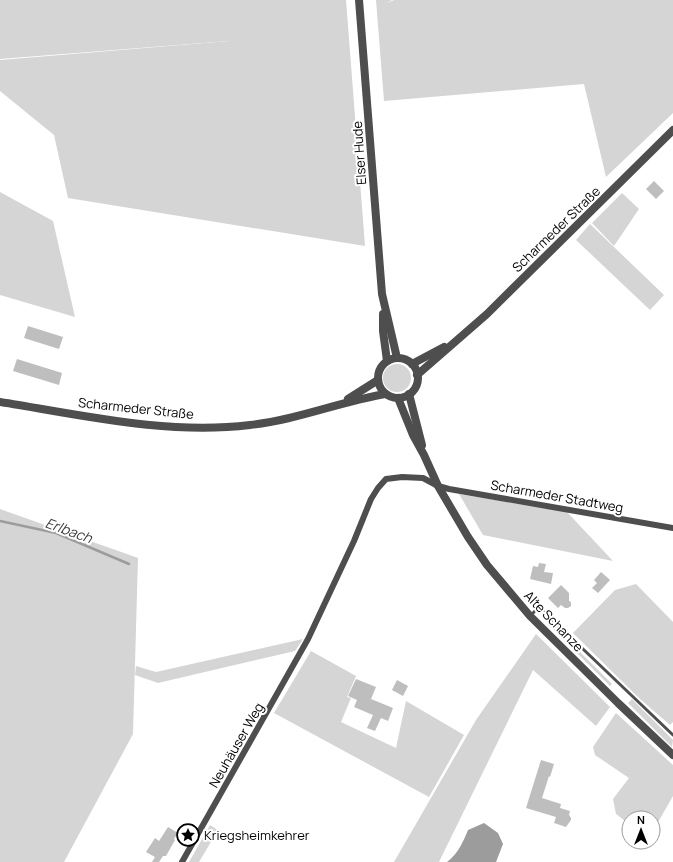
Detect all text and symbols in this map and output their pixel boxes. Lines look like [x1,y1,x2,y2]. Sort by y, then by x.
street label: Elser Hude [348,120,370,186]
street label: Scharmeder Straße [508,182,604,276]
street label: Scharmeder Straße [77,393,195,423]
street label: Scharmeder Stadtweg [489,475,625,517]
water label: Erlbach [43,513,96,547]
street label: Alte Schanze [520,587,588,656]
street label: Neuhäuser Weg [204,699,268,791]
north arrow [621,810,661,850]
text: N [637,812,645,827]
place icon: Kriegsheimkehrer [175,822,201,848]
place label: Kriegsheimkehrer [204,826,310,844]

